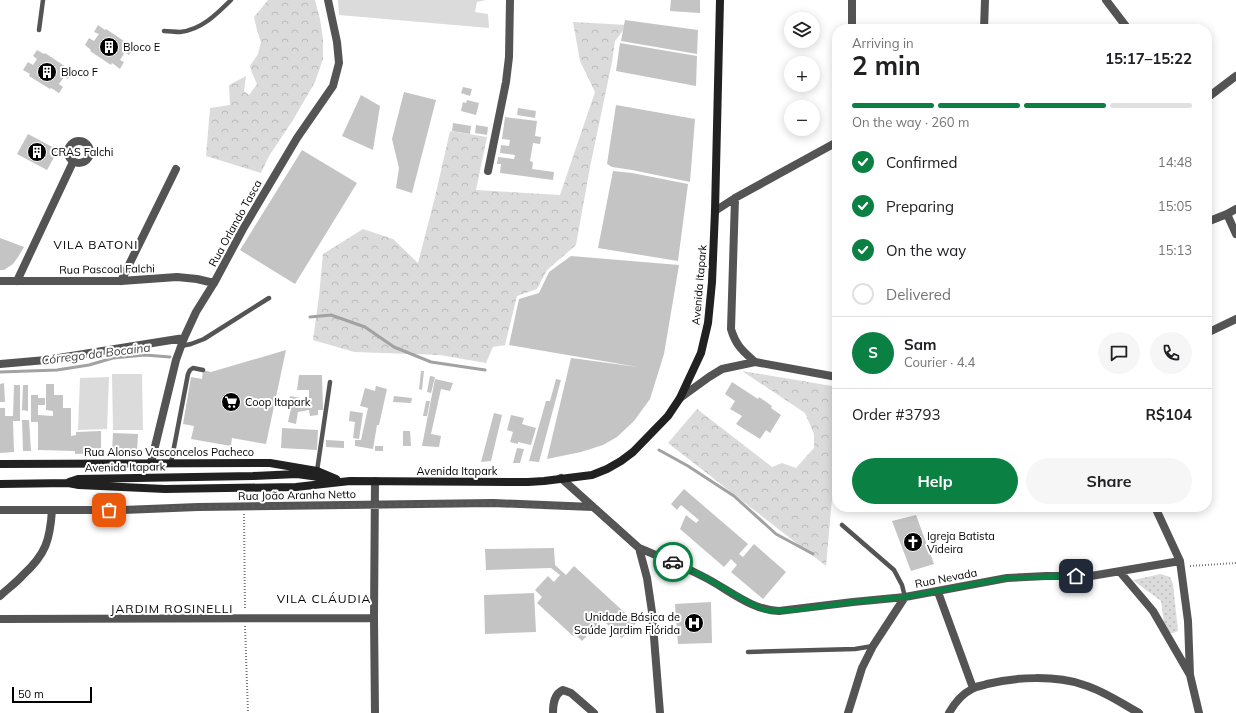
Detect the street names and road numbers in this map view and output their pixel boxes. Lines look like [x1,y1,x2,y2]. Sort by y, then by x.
street label: Rua Orlando Tasca [205,177,265,269]
street label: Avenida Itapark [689,244,710,326]
street label: Rua Pascoal Falchi [59,261,155,277]
street label: Rua Alonso Vasconcelos Pacheco [84,445,254,459]
street label: Avenida Itapark [84,459,166,475]
street label: Avenida Itapark [417,464,498,478]
street label: Rua João Aranha Netto [238,487,356,503]
street label: Rua Nevada [914,565,978,591]

